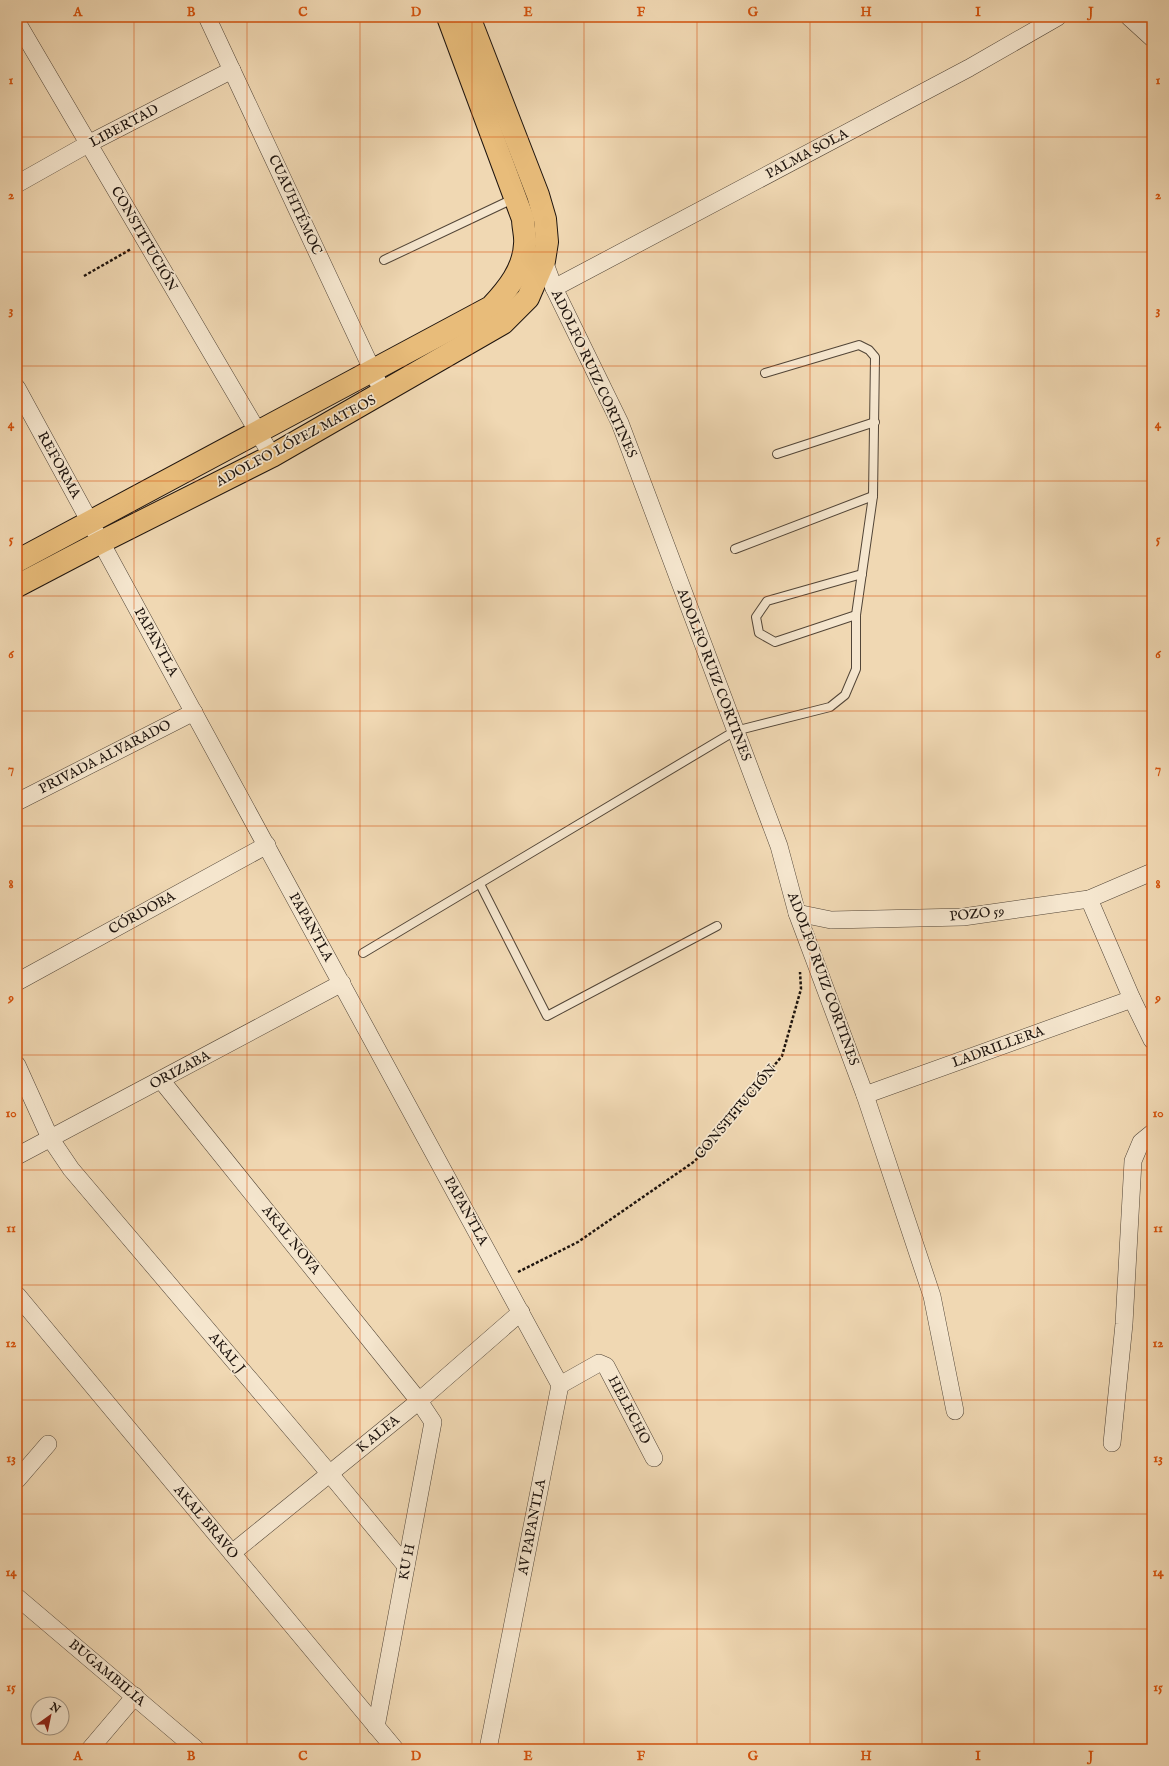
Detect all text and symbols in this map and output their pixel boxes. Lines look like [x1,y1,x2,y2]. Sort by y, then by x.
text: A [73,4,84,21]
text: B [187,4,196,21]
text: C [298,4,308,21]
text: D [411,4,422,21]
text: E [523,4,533,21]
text: F [637,4,646,21]
text: G [748,4,759,21]
text: H [860,4,872,21]
text: I [975,4,981,21]
text: J [1086,4,1094,21]
text: 1 [9,72,14,89]
text: 1 [1156,72,1161,89]
street label: LIBERTAD [86,100,162,152]
street label: PALMA SOLA [763,124,852,183]
street label: CUAUHTÉMOC [264,152,327,258]
street label: CONSTITUCIÓN [107,183,182,295]
text: 2 [8,187,14,204]
text: 2 [1155,187,1161,204]
street label: ADOLFO RUIZ CORTINES [547,286,641,461]
text: 3 [9,302,14,319]
text: 3 [1156,302,1161,319]
street label: ADOLFO LÓPEZ MATEOS [212,390,379,491]
text: 4 [8,416,15,433]
text: 4 [1155,416,1162,433]
street label: REFORMA [33,428,85,502]
text: 5 [9,531,14,548]
text: 5 [1156,531,1161,548]
street label: ADOLFO RUIZ CORTINES [672,585,755,764]
street label: PAPANTLA [130,604,183,680]
text: 6 [8,646,14,663]
text: 6 [1155,646,1161,663]
street label: PRIVADA ALVARADO [36,716,174,798]
text: 7 [8,761,14,778]
text: 7 [1155,761,1161,778]
text: 8 [8,876,14,893]
text: 8 [1155,876,1161,893]
street label: CÓRDOBA [105,886,179,939]
street label: PAPANTLA [285,889,338,965]
street label: ADOLFO RUIZ CORTINES [783,889,863,1068]
street label: POZO 59 [949,902,1005,926]
text: 9 [7,990,14,1007]
text: 9 [1154,990,1161,1007]
street label: LADRILLERA [949,1022,1047,1072]
street label: ORIZABA [147,1046,214,1093]
street label: CONSTITUCIÓN [690,1060,781,1163]
text: 10 [5,1105,17,1122]
text: 10 [1152,1105,1164,1122]
street label: PAPANTLA [440,1173,493,1249]
street label: AKAL NOVA [257,1201,325,1278]
text: 11 [6,1220,16,1237]
text: 11 [1153,1220,1163,1237]
street label: AKAL J [204,1328,249,1377]
text: 12 [6,1335,16,1352]
text: 12 [1153,1335,1163,1352]
street label: HELECHO [603,1373,655,1448]
street label: K ALFA [353,1411,404,1457]
text: 13 [6,1450,16,1467]
text: 13 [1153,1450,1163,1467]
street label: AV PAPANTLA [514,1477,550,1577]
street label: AKAL BRAVO [169,1481,242,1563]
street label: KU H [395,1542,419,1582]
text: 14 [5,1564,17,1581]
text: 14 [1152,1564,1164,1581]
street label: BUGAMBILIA [65,1636,150,1711]
text: 15 [6,1679,16,1696]
text: 15 [1153,1679,1163,1696]
north arrow [30,1696,70,1736]
text: N [46,1699,63,1717]
text: A [73,1748,84,1765]
text: B [187,1748,196,1765]
text: C [298,1748,308,1765]
text: D [411,1748,422,1765]
text: E [523,1748,533,1765]
text: F [637,1748,646,1765]
text: G [748,1748,759,1765]
text: H [860,1748,872,1765]
text: I [975,1748,981,1765]
text: J [1086,1748,1094,1765]

